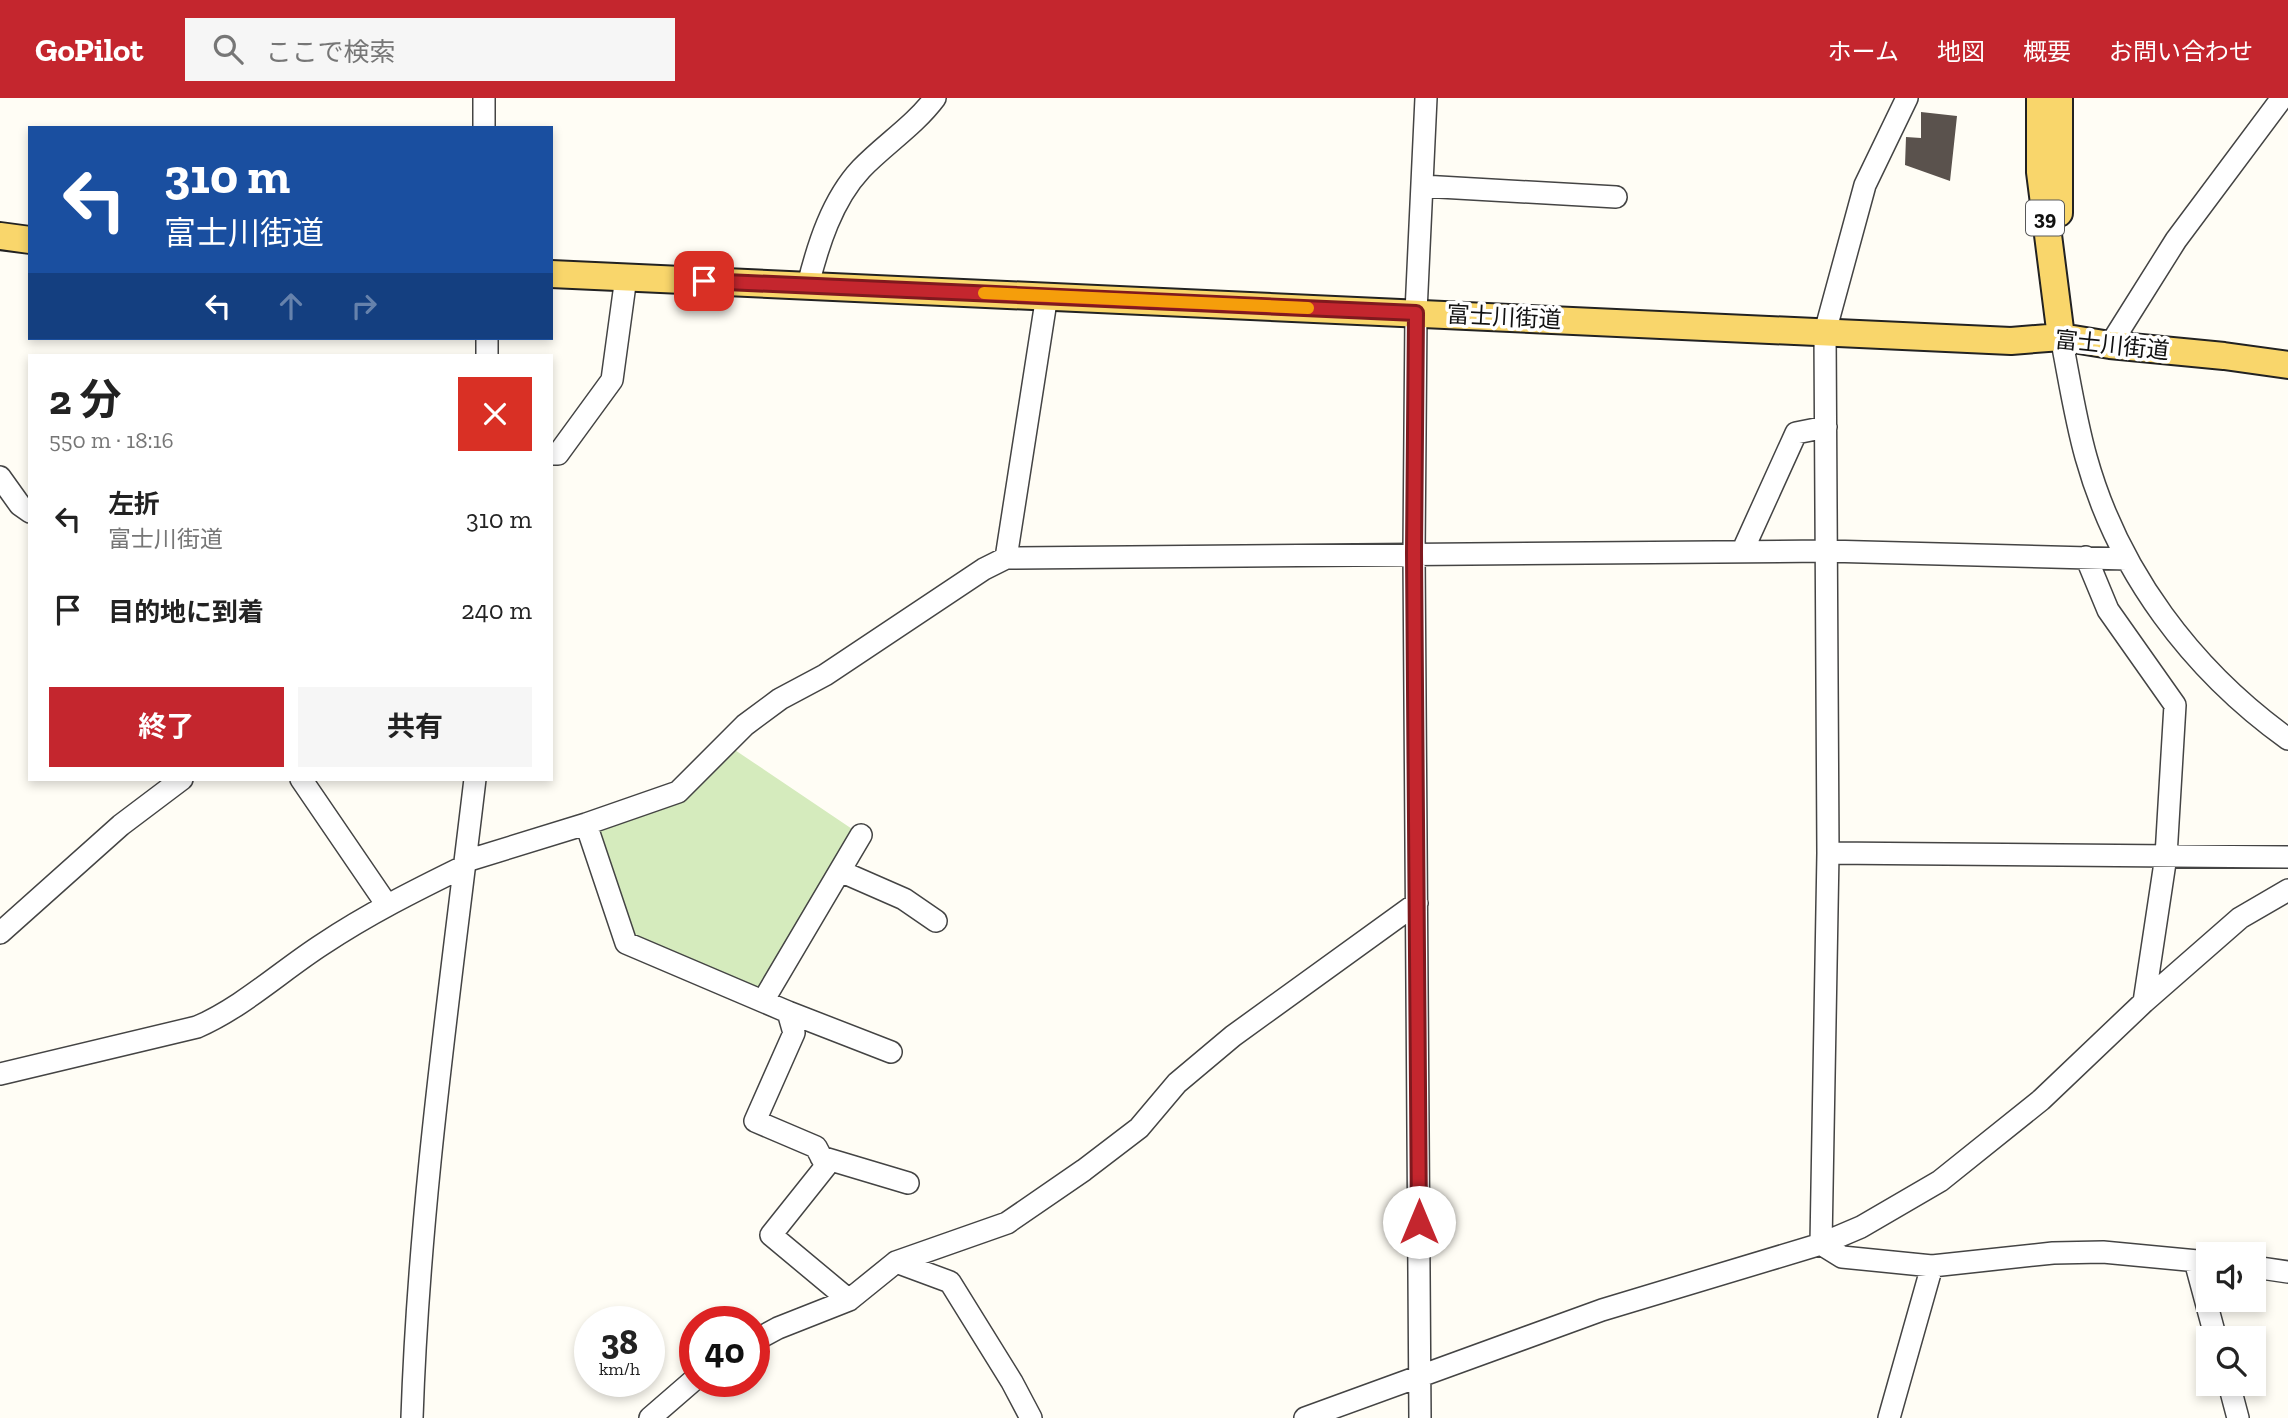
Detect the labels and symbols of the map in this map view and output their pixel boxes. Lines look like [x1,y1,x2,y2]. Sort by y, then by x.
road number: 39 [2026,200,2064,236]
pin [674,251,734,311]
street label: 富士川街道 [1446,300,1562,334]
street label: 富士川街道 [2053,325,2171,365]
position arrow [1382,1185,1456,1259]
speed limit sign: 40 [679,1306,770,1397]

